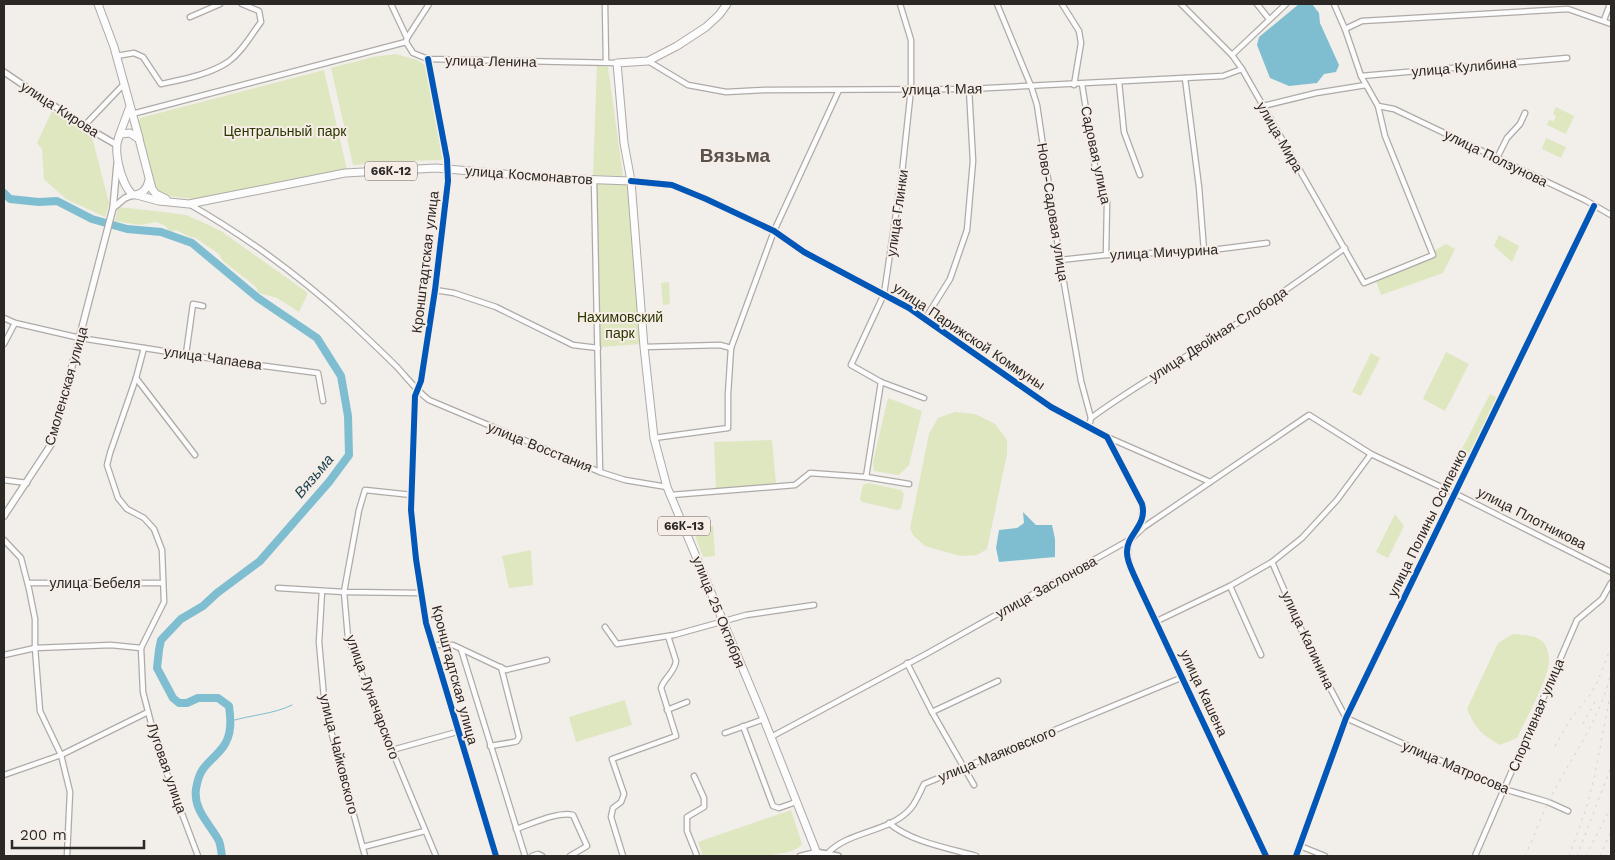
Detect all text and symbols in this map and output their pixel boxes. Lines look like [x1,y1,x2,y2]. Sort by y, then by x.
street label: улица Ленина [445,52,537,70]
street label: улица Кулибина [1411,54,1517,80]
street label: улица Кирова [18,78,102,140]
street label: улица 1 Мая [902,80,982,98]
street label: улица Мира [1253,99,1307,175]
street label: Садовая улица [1078,104,1114,206]
park label: Центральный парк [224,123,347,139]
street label: улица Ползунова [1442,126,1550,190]
street label: Ново-Садовая улица [1034,142,1072,283]
district label: Вязьма [700,144,771,167]
road number: 66К-12 [365,162,417,180]
street label: улица Космонавтов [465,163,593,187]
street label: улица Глинки [883,168,911,258]
street label: Кронштадтская улица [408,190,442,334]
street label: улица Мичурина [1110,241,1219,263]
street label: улица Парижской Коммуны [890,279,1048,393]
street label: улица Двойная Слобода [1146,283,1290,385]
park label: Нахимовский парк [577,309,663,341]
street label: Смоленская улица [41,324,91,447]
street label: улица Чапаева [163,343,263,373]
street label: улица Восстания [485,419,595,475]
street label: улица Полины Осипенко [1384,446,1470,599]
water label: Вязьма [291,450,337,502]
street label: улица Плотникова [1475,484,1589,553]
road number: 66К-13 [658,516,710,536]
street label: улица Заслонова [993,552,1100,621]
street label: улица 25 Октября [689,554,749,670]
street label: улица Бебеля [49,575,141,591]
street label: улица Калинина [1278,588,1338,692]
street label: Кронштадтская улица [429,604,481,746]
street label: улица Луначарского [343,633,403,762]
street label: улица Кашена [1177,647,1231,739]
street label: Спортивная улица [1505,656,1567,774]
street label: улица Чайковского [316,692,362,816]
street label: Луговая улица [144,721,190,816]
street label: улица Маяковского [936,723,1058,785]
street label: улица Матросова [1400,737,1512,797]
scale bar [12,818,145,850]
text: 200 m [20,826,67,844]

